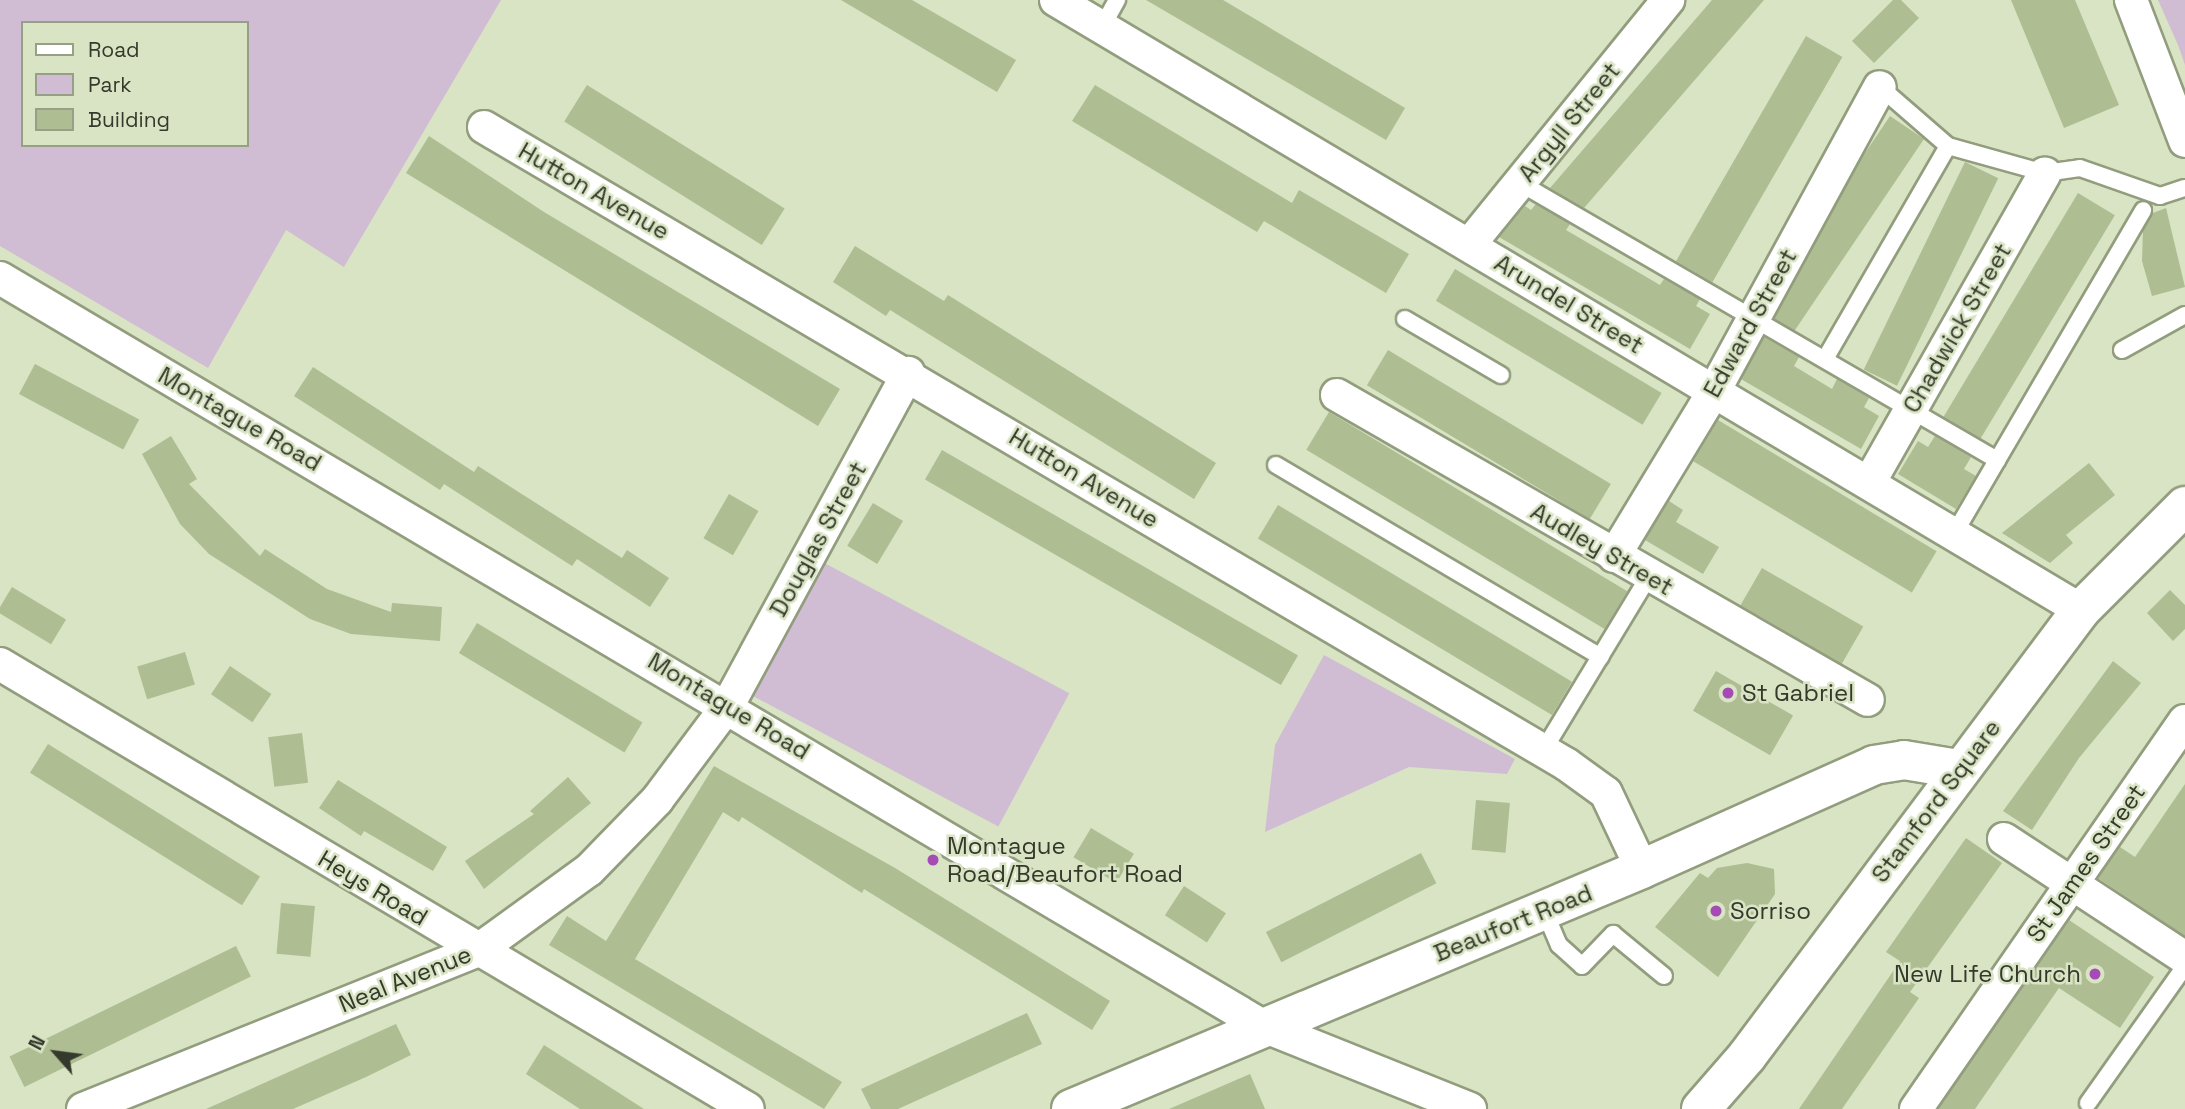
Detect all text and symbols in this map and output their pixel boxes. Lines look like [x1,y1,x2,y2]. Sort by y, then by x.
legend [21,21,248,147]
text: Road [88,36,140,63]
street label: Argyll Street [1512,57,1626,187]
text: Park [88,71,132,98]
text: Building [88,106,170,133]
street label: Hutton Avenue [513,136,675,246]
street label: Chadwick Street [1897,238,2017,418]
street label: Edward Street [1697,244,1803,402]
street label: Arundel Street [1489,248,1649,360]
street label: Montague Road [153,361,327,477]
street label: Hutton Avenue [1004,422,1164,534]
street label: Douglas Street [764,457,872,621]
street label: Audley Street [1526,497,1678,601]
street label: Montague Road [643,646,815,766]
place label: St Gabriel [1742,679,1854,707]
marker: St Gabriel [1720,685,1736,701]
street label: Stamford Square [1865,714,2007,888]
street label: St James Street [2021,778,2151,948]
place label: Montague Road/Beaufort Road [947,832,1183,888]
street label: Heys Road [313,844,433,932]
marker: Montague Road/Beaufort Road [925,852,941,868]
street label: Beaufort Road [1430,878,1596,968]
place label: Sorriso [1730,897,1811,925]
marker: Sorriso [1708,903,1724,919]
street label: Neal Avenue [334,939,476,1019]
place label: New Life Church [1894,960,2081,988]
marker: New Life Church [2087,966,2103,982]
north arrow [21,1018,91,1088]
text: N [23,1031,51,1054]

